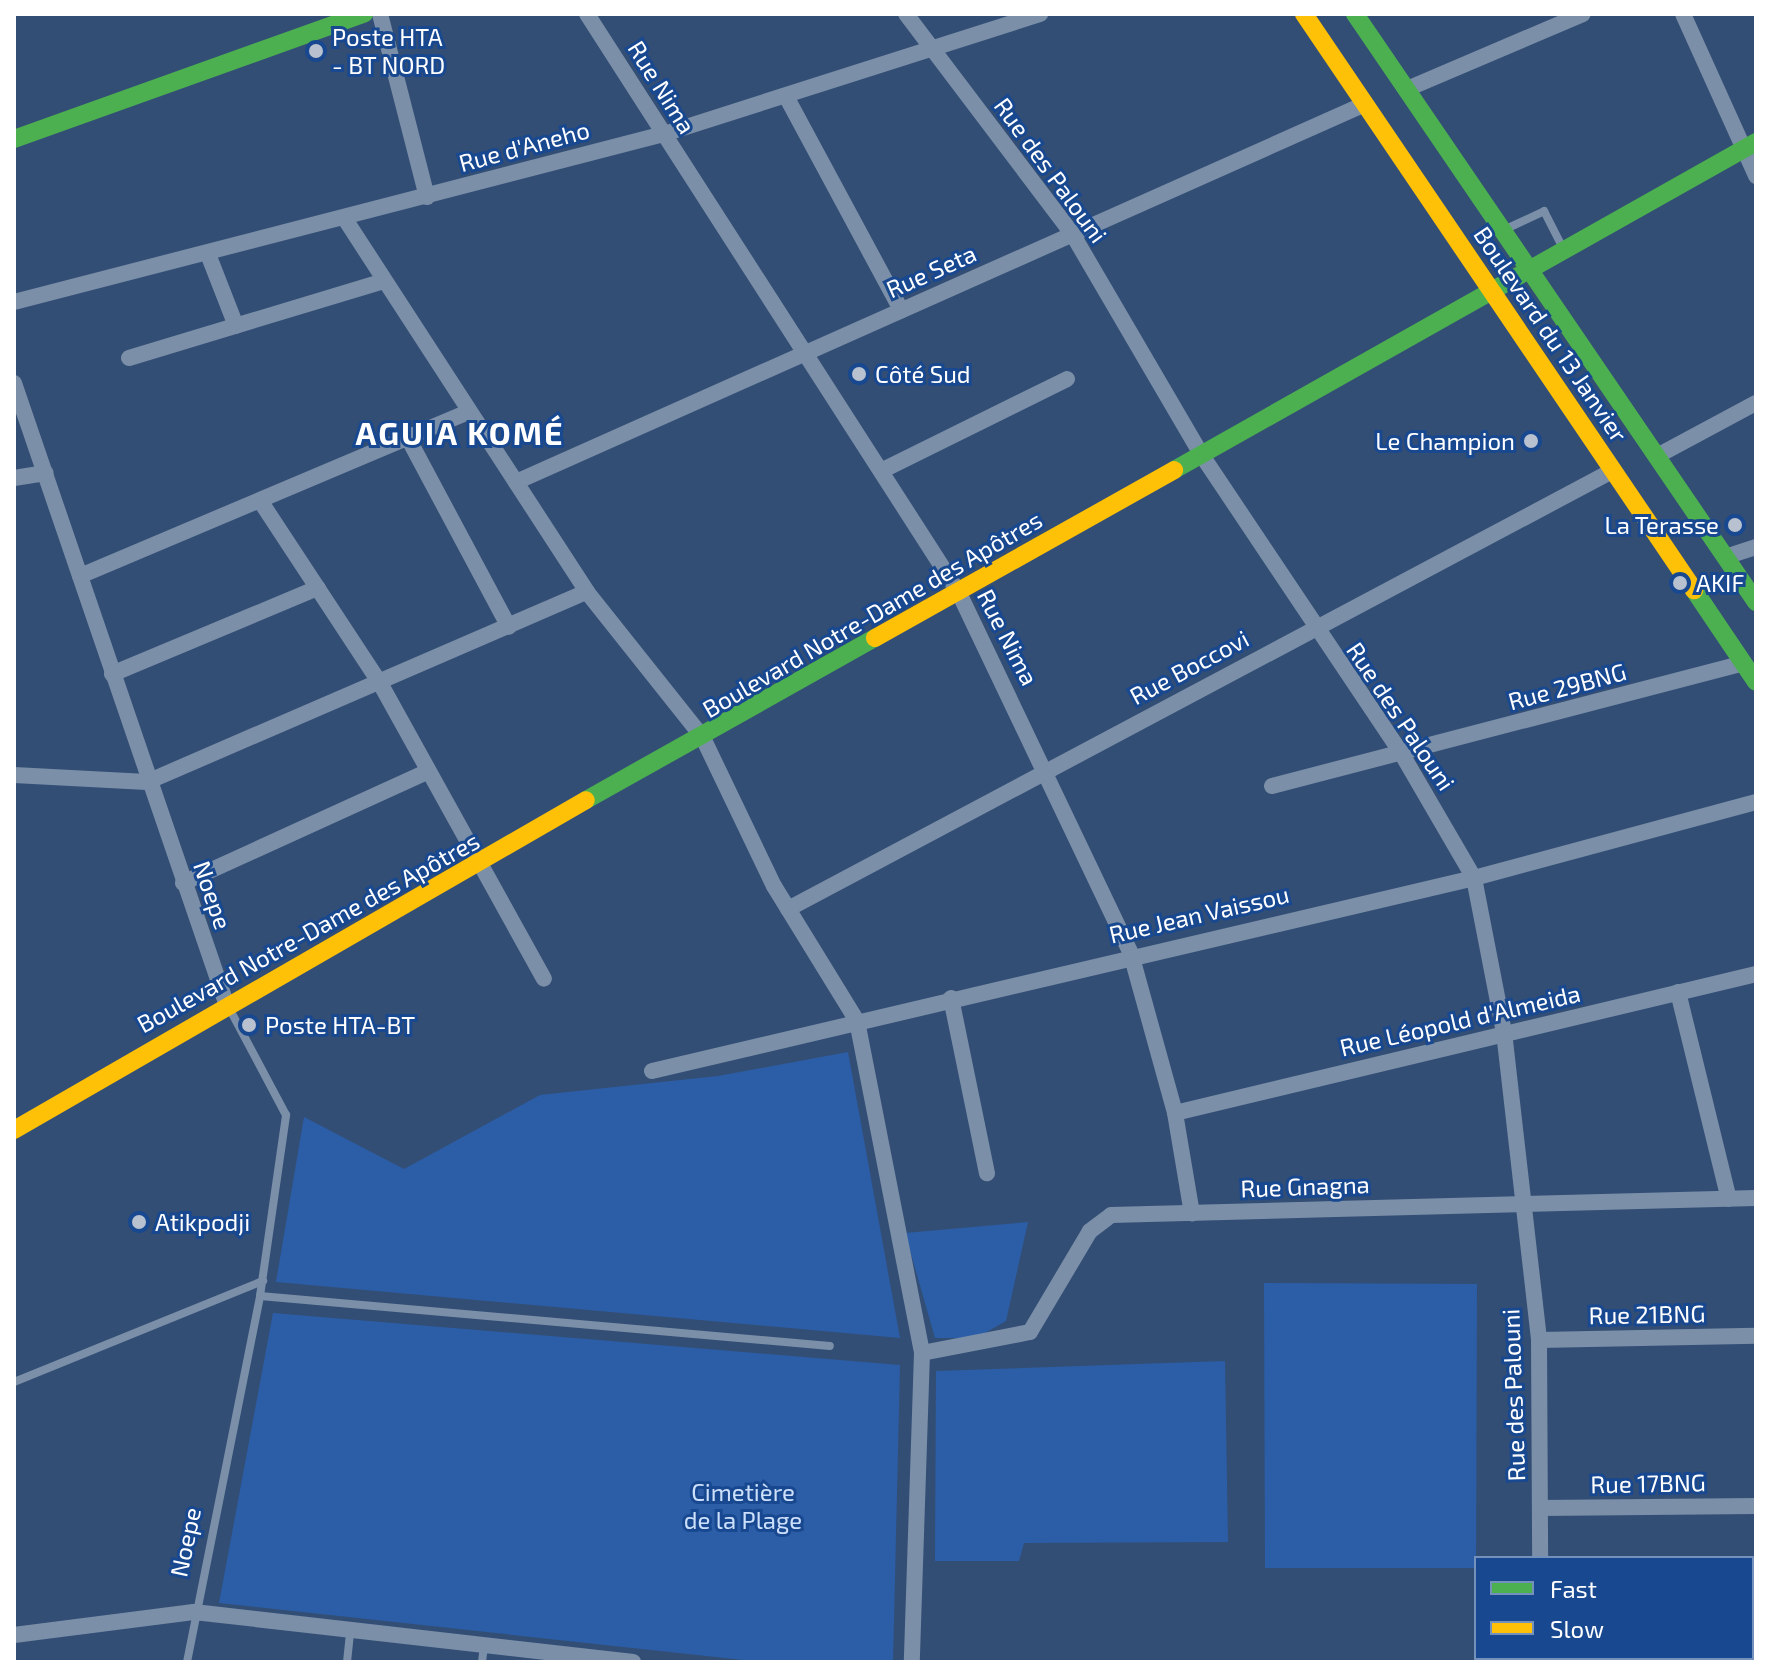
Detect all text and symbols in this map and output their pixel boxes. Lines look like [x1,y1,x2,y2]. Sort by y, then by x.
place label: Poste HTA - BT NORD [332,23,446,79]
street label: Rue Nima [622,35,702,139]
marker: Poste HTA - BT NORD [307,42,325,60]
street label: Rue des Palouni [989,92,1113,248]
street label: Rue d'Aneho [456,115,592,177]
street label: Boulevard du 13 Janvier [1468,221,1634,447]
street label: Rue Seta [882,238,980,304]
place label: Côté Sud [875,360,971,388]
marker: Côté Sud [850,365,868,383]
district label: AGUIA KOMÉ [355,413,565,451]
place label: Le Champion [1375,427,1515,455]
marker: Le Champion [1522,432,1540,450]
street label: Boulevard Notre-Dame des Apôtres [697,505,1047,723]
place label: La Terasse [1604,511,1719,539]
marker: La Terasse [1726,516,1744,534]
place label: AKIF [1696,569,1744,597]
marker: AKIF [1671,574,1689,592]
street label: Rue Nima [972,584,1044,690]
street label: Rue Boccovi [1125,624,1253,710]
street label: Rue des Palouni [1341,636,1461,796]
street label: Rue 29BNG [1505,656,1629,716]
street label: Boulevard Notre-Dame des Apôtres [132,825,484,1039]
street label: Noepe [188,857,238,933]
street label: Rue Jean Vaissou [1106,879,1292,949]
street label: Rue Léopold d'Almeida [1337,978,1583,1062]
place label: Poste HTA-BT [265,1011,415,1039]
marker: Poste HTA-BT [240,1016,258,1034]
street label: Rue Gnagna [1240,1169,1370,1203]
place label: Atikpodji [155,1208,250,1236]
marker: Atikpodji [130,1213,148,1231]
street label: Rue 21BNG [1588,1299,1706,1329]
street label: Rue des Palouni [1496,1308,1530,1482]
street label: Rue 17BNG [1590,1468,1706,1498]
park label: Cimetière de la Plage [684,1478,802,1534]
street label: Noepe [164,1505,206,1579]
legend [1474,1556,1754,1660]
text: Fast [1550,1574,1597,1603]
text: Slow [1550,1614,1604,1643]

